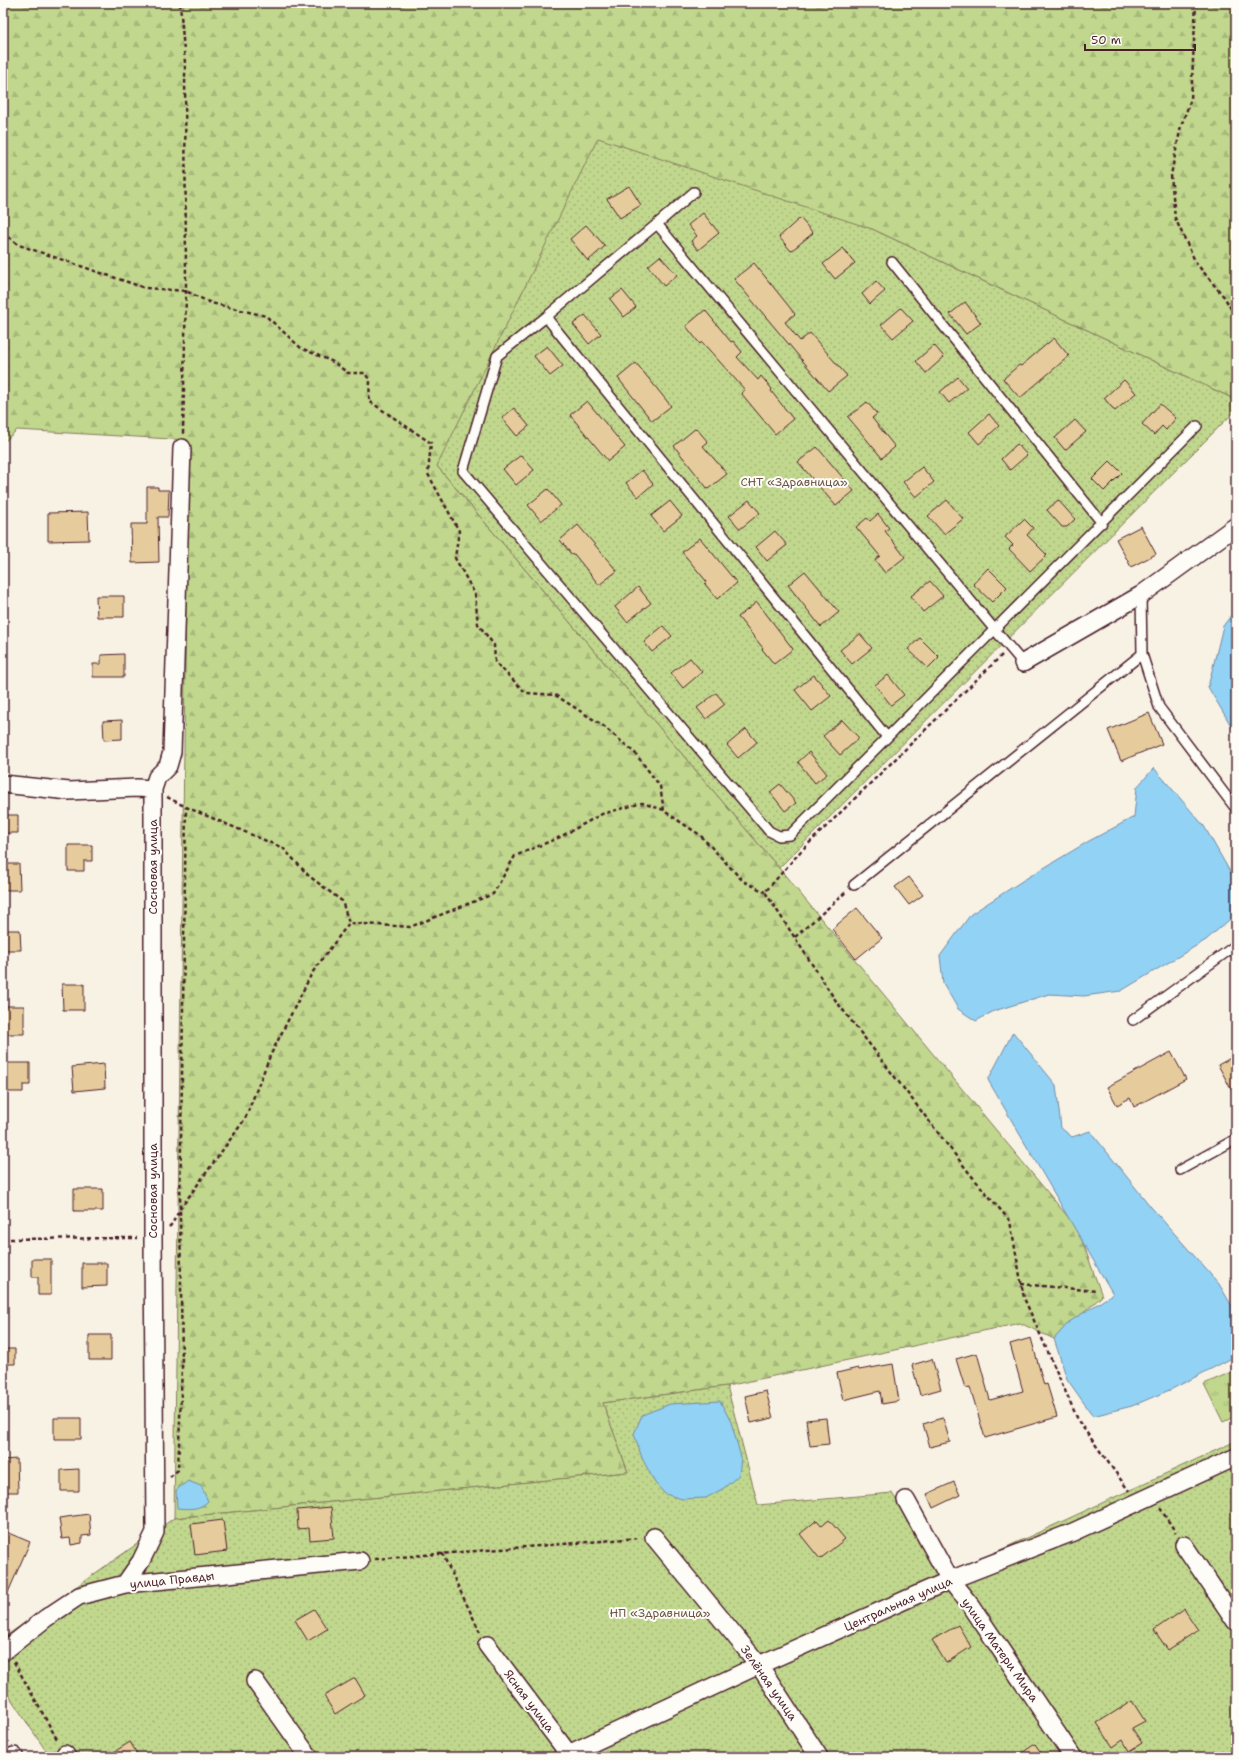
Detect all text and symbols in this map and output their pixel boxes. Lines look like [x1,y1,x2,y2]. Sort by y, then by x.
scale bar [1085,26,1195,52]
text: 50 m [1091,32,1121,48]
park label: СНТ «Здравница» [740,474,848,490]
street label: Сосновая улица [145,819,161,915]
street label: Сосновая улица [145,1143,161,1239]
street label: улица Правды [129,1568,215,1592]
street label: Центральная улица [841,1573,955,1635]
street label: улица Матери Мира [958,1595,1042,1706]
park label: НП «Здравница» [610,1605,711,1621]
street label: Зелёная улица [737,1642,801,1724]
street label: Ясная улица [500,1666,558,1736]

